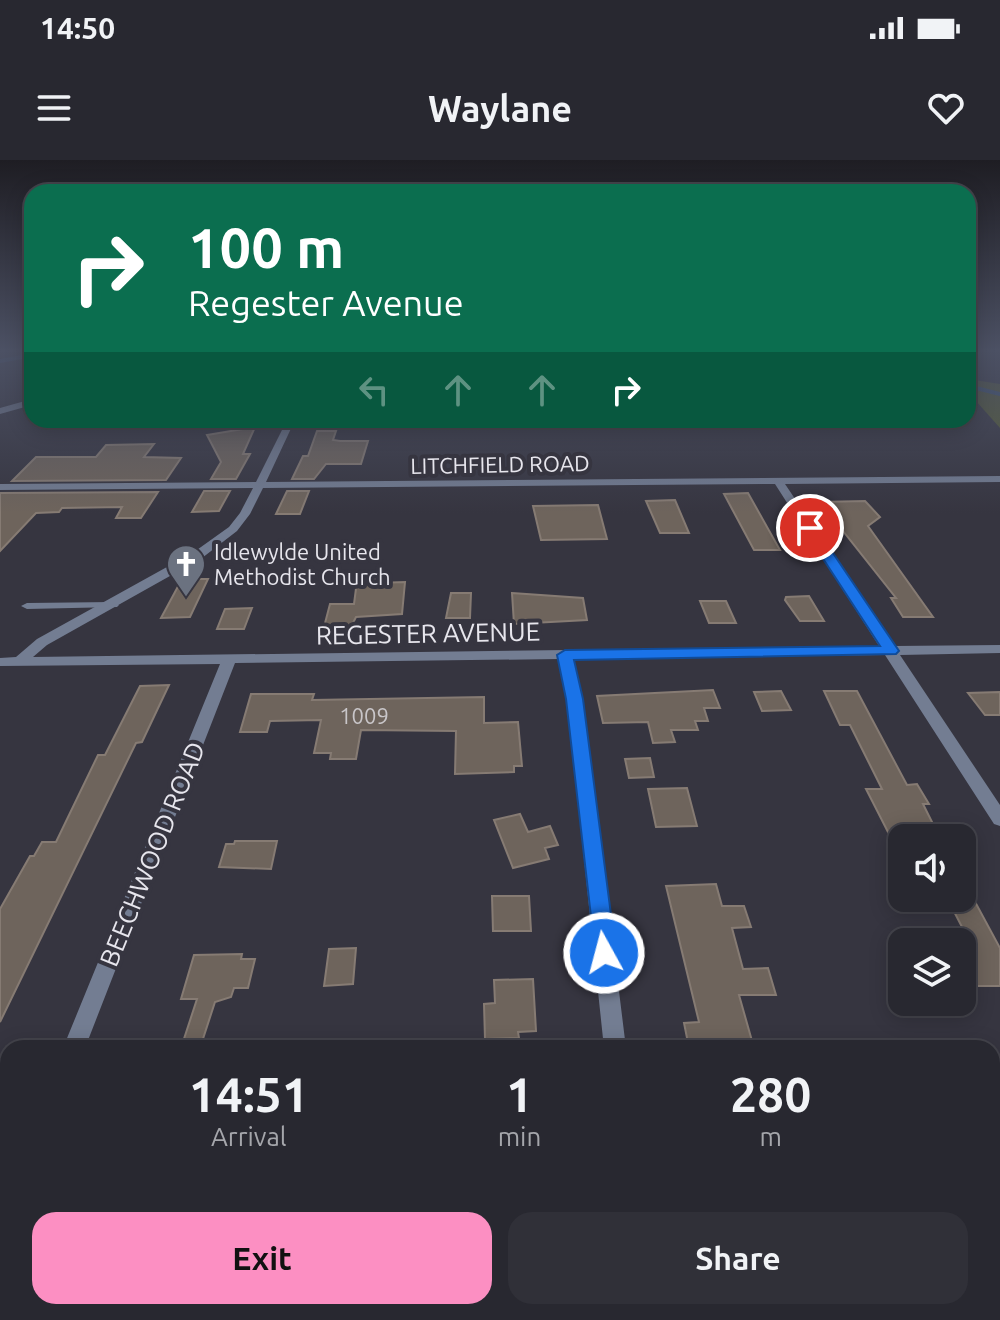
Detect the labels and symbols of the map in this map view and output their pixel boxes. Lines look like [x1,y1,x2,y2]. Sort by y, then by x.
street label: LITCHFIELD ROAD [410,450,590,478]
pin [776,494,844,562]
place label: Idlewylde United Methodist Church [214,539,391,589]
church icon: Idlewylde United Methodist Church [165,543,207,598]
street label: REGESTER AVENUE [315,617,541,649]
house number: 1009 [339,703,389,728]
street label: BEECHWOOD ROAD [94,738,210,970]
position arrow [562,911,646,995]

